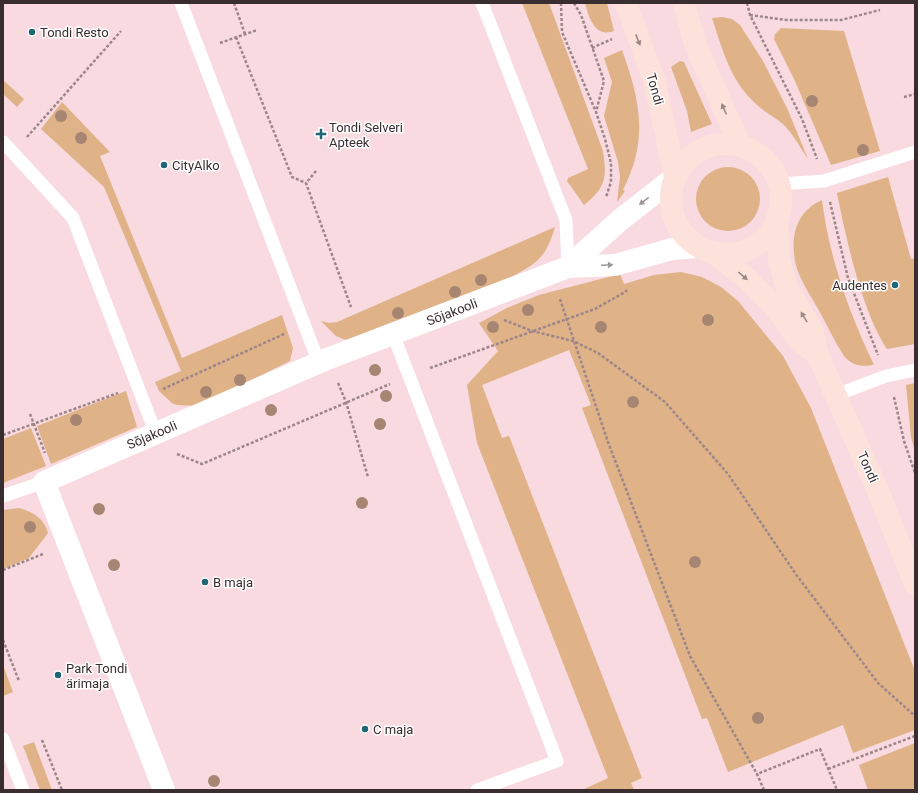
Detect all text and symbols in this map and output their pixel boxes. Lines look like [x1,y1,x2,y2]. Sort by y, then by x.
place label: Tondi Resto [40,25,109,40]
marker: Tondi Resto [27,27,37,37]
one-way arrow [636,34,642,46]
street label: Tondi [643,71,667,107]
one-way arrow [721,104,727,115]
place label: Tondi Selveri Apteek [329,120,403,150]
marker: Tondi Selveri Apteek [316,129,326,139]
place label: CityAlko [172,158,220,173]
marker: CityAlko [159,160,169,170]
one-way arrow [639,197,650,206]
one-way arrow [601,262,613,269]
one-way arrow [738,271,748,280]
place label: Audentes [832,278,887,293]
marker: Audentes [890,280,900,290]
street label: Sõjakooli [425,295,479,329]
one-way arrow [800,312,808,322]
street label: Sõjakooli [125,418,179,452]
street label: Tondi [855,449,881,485]
place label: B maja [213,575,253,590]
marker: B maja [200,577,210,587]
place label: Park Tondi ärimaja [66,661,127,691]
marker: Park Tondi ärimaja [53,670,63,680]
place label: C maja [373,722,413,737]
marker: C maja [360,724,370,734]

